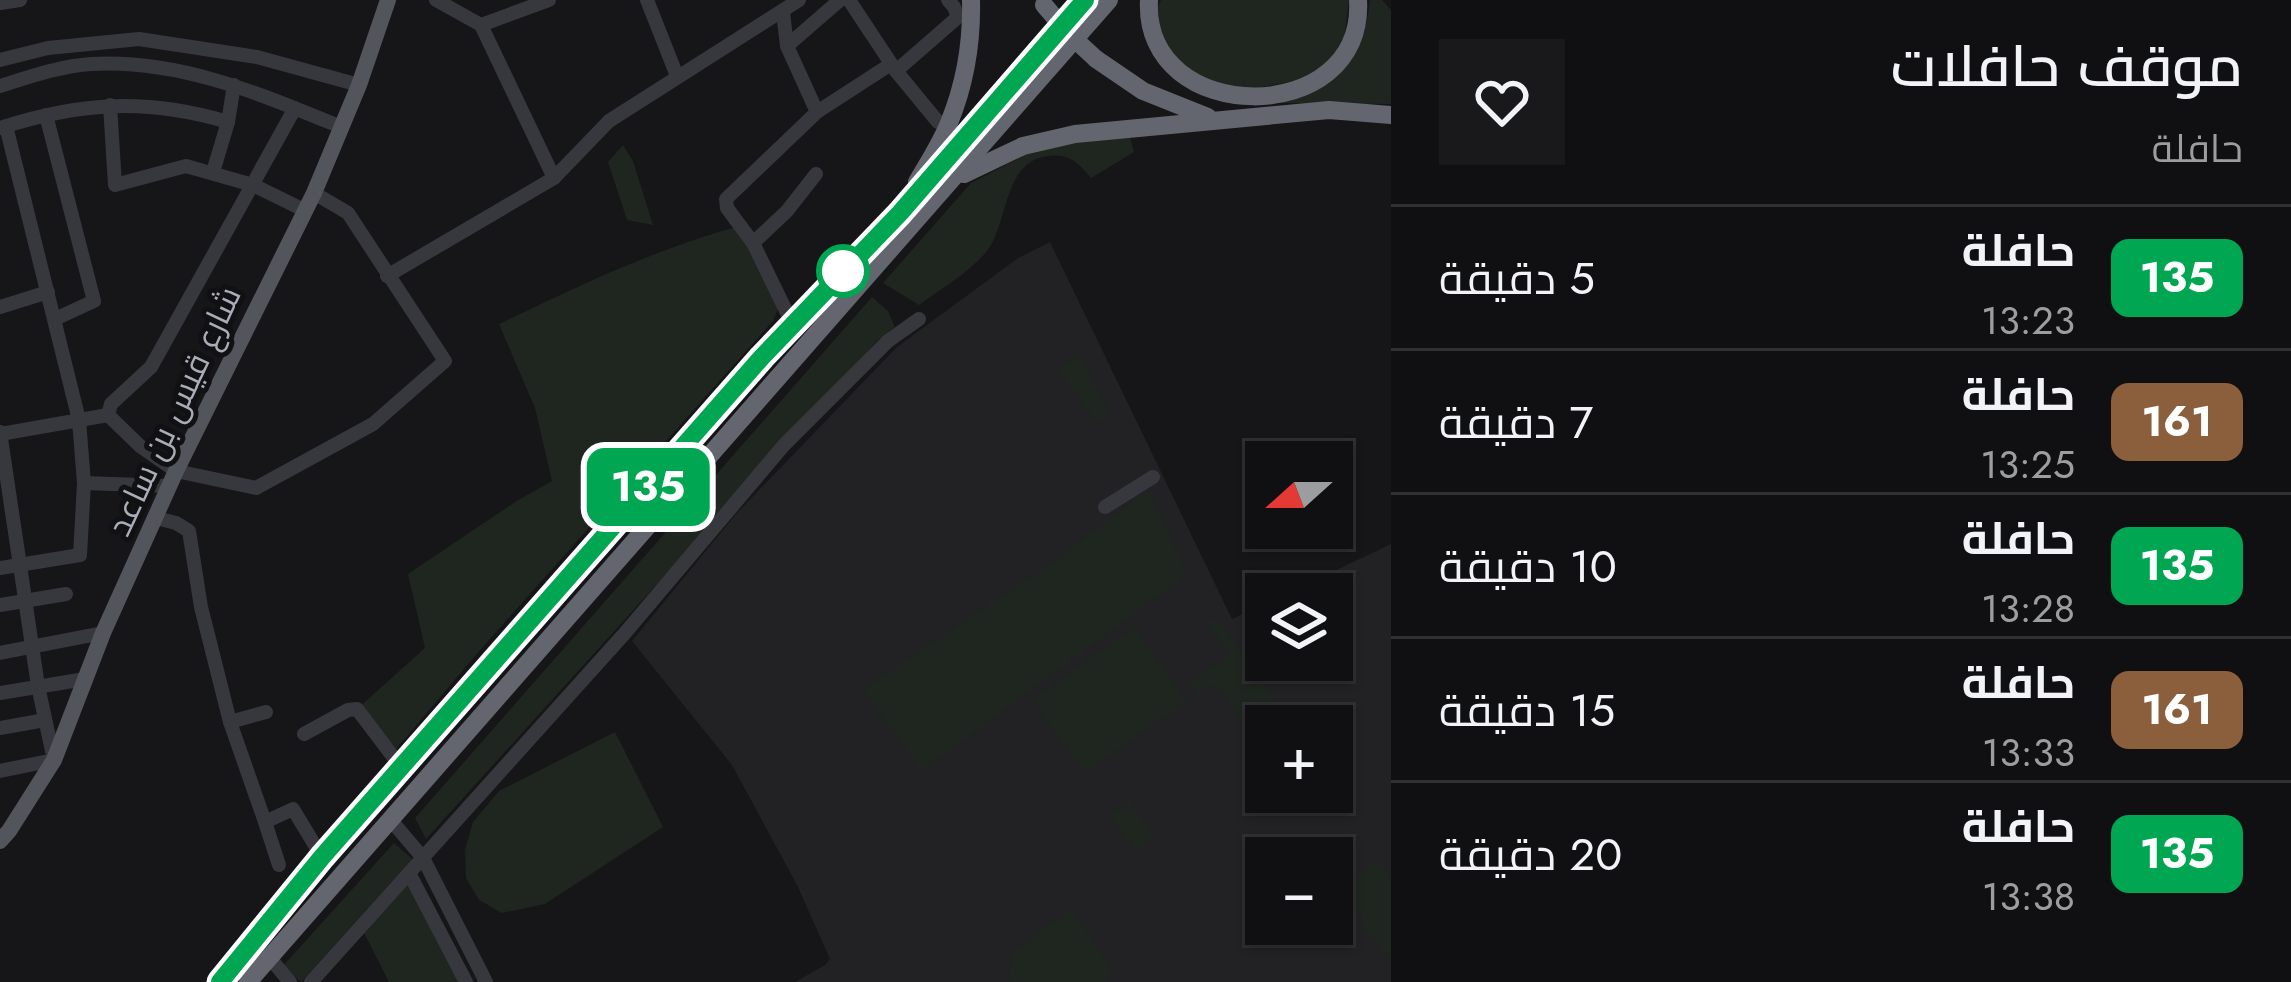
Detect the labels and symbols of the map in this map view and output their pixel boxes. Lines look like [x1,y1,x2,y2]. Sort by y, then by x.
unlabelled marker [818,246,868,296]
street label: شارع قيس بن ساعد [96,278,252,544]
north arrow [1245,441,1353,549]
line badge: 135 [579,448,717,526]

